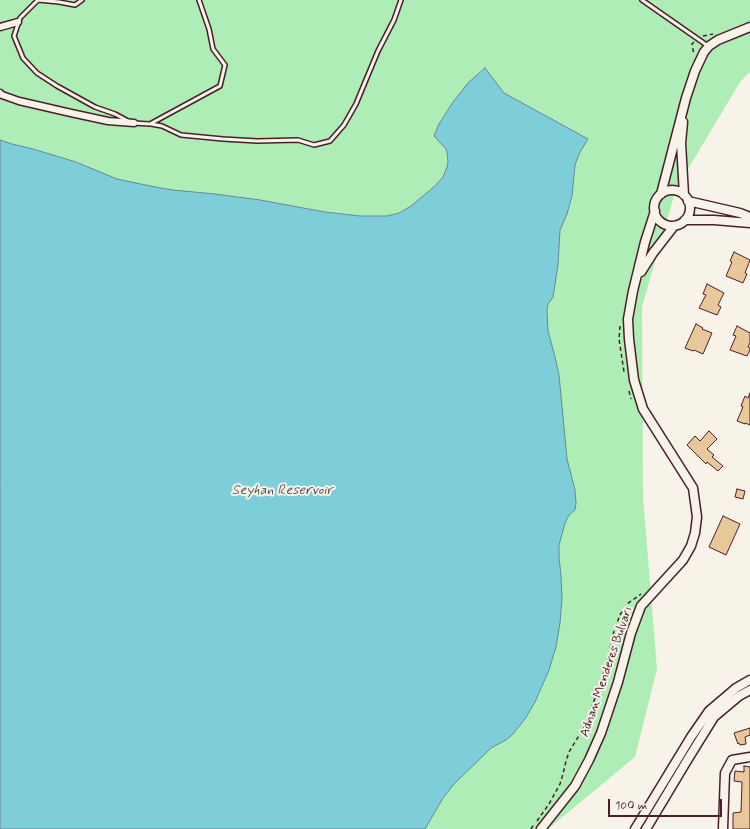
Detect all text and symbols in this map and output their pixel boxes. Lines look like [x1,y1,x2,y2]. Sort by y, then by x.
water label: Seyhan Reservoir [232,483,332,499]
street label: Adnan Menderes Bulvarı [577,605,637,739]
scale bar [610,791,724,817]
text: 100 m [615,798,647,814]

